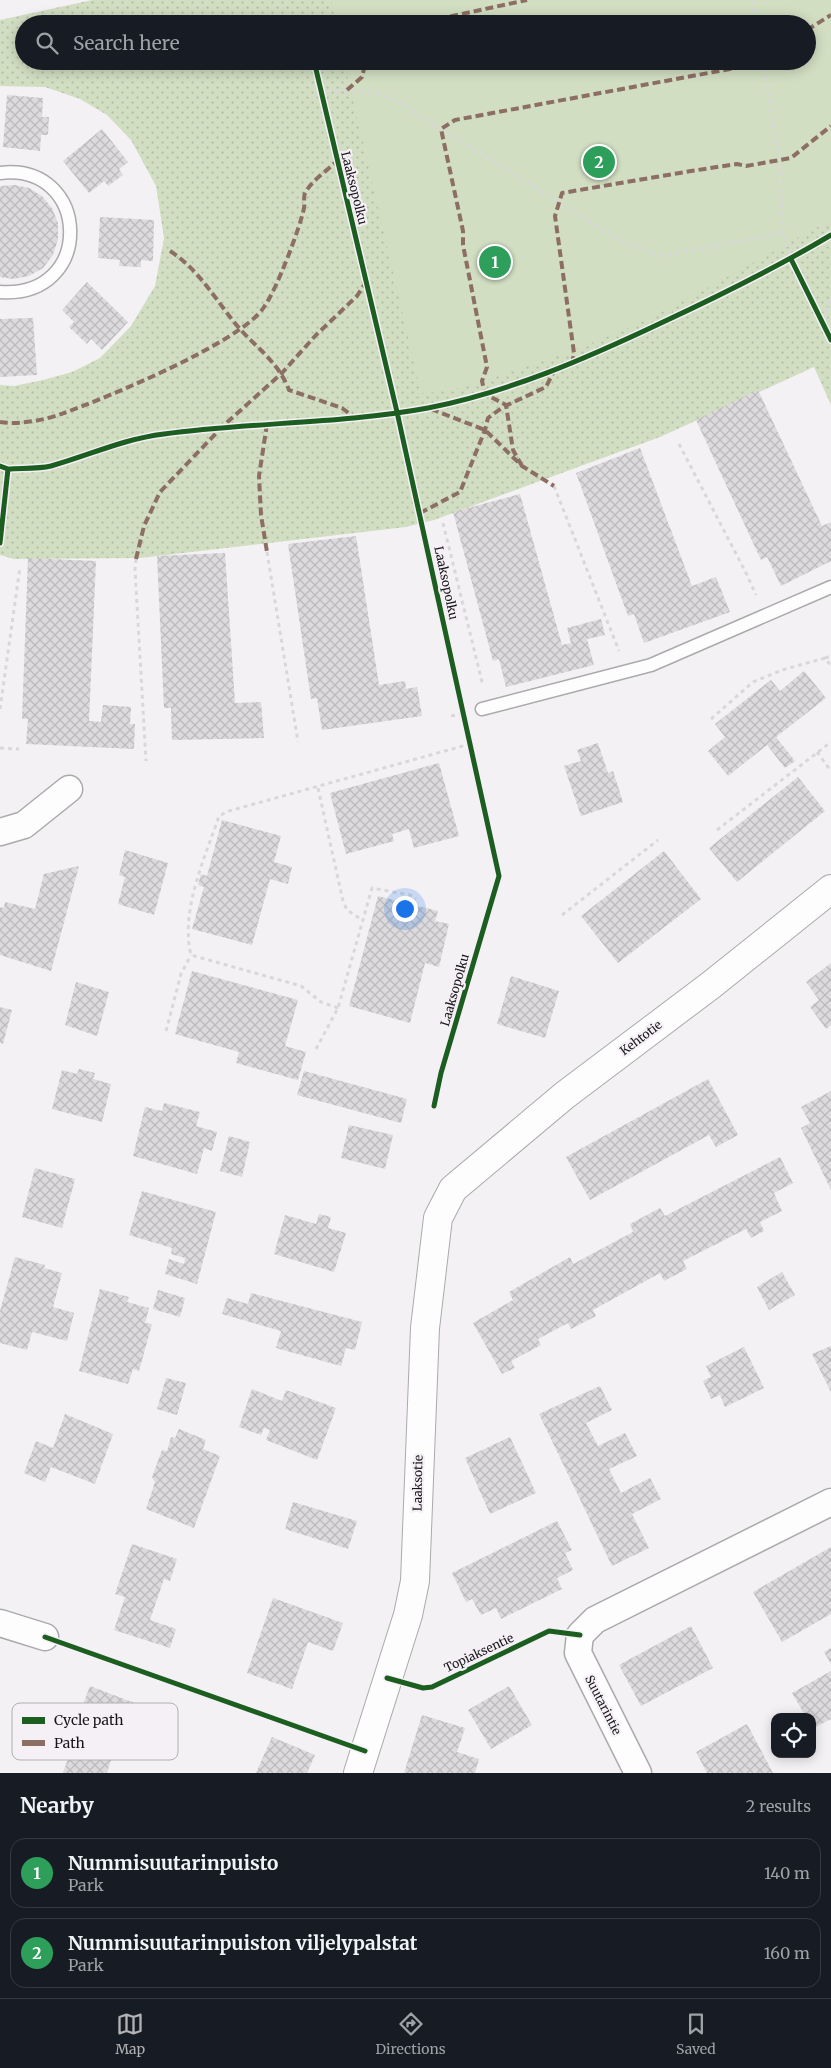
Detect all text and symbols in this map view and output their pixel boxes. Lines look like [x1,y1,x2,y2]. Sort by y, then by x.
search box [15,15,816,70]
icon: search [33,29,61,57]
text: Search here [73,31,180,55]
pin: 2 [583,143,615,181]
street label: Laaksopolku [338,150,371,226]
pin: 1 [479,243,511,281]
street label: Laaksopolku [431,545,462,621]
your location [392,896,418,922]
street label: Laaksopolku [437,951,472,1028]
street label: Kehtotie [617,1017,665,1058]
street label: Laaksotie [410,1455,425,1511]
street label: Topiaksentie [442,1630,516,1675]
street label: Suutarintie [582,1672,625,1737]
legend [12,1703,178,1760]
text: Cycle path [54,1711,124,1729]
map controls [771,1713,816,1758]
button: locate [771,1713,816,1758]
text: Path [54,1734,85,1752]
text: Nearby [20,1792,94,1819]
text: 2 results [746,1796,811,1816]
text: Nummisuutarinpuisto [68,1851,278,1875]
text: 1 [33,1863,41,1883]
text: 140 m [764,1863,810,1883]
text: Park [68,1875,104,1895]
text: Nummisuutarinpuiston viljelypalstat [68,1931,417,1955]
text: 2 [32,1943,42,1963]
text: 160 m [764,1943,810,1963]
text: Park [68,1955,104,1975]
tab: Map [115,2010,145,2058]
tab: Directions [376,2010,446,2058]
tab: Saved [676,2010,716,2058]

